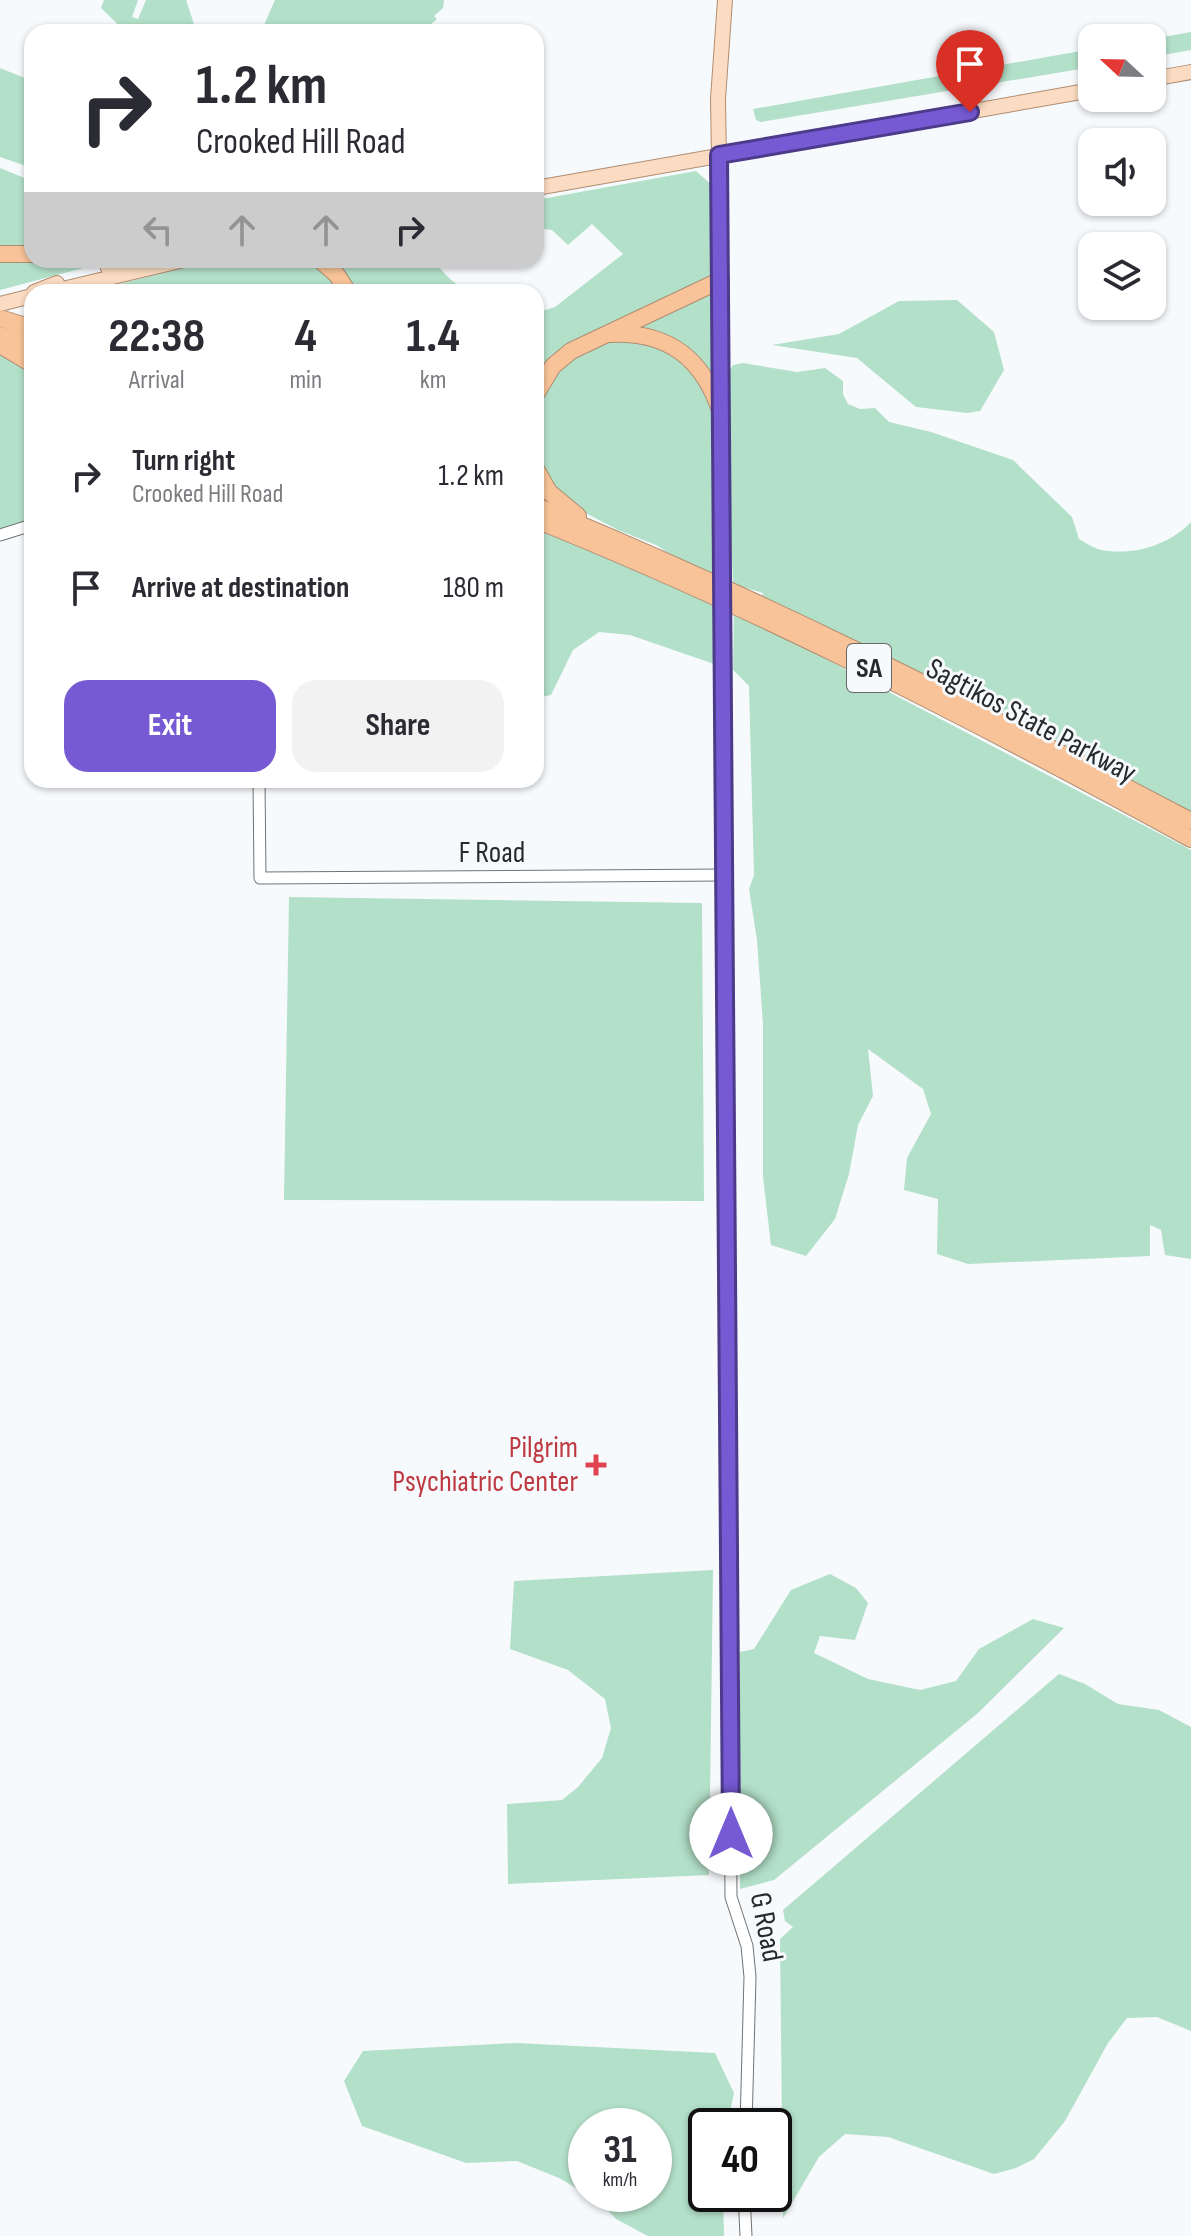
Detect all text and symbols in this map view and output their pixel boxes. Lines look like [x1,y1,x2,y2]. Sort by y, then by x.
north arrow [1078,24,1166,112]
map controls [1078,24,1166,320]
pin [936,30,1004,112]
icon: arrive [948,42,992,86]
text: 1.2 km [196,53,327,120]
icon: right [64,56,168,160]
text: Crooked Hill Road [196,121,405,164]
button: sound [1078,128,1166,216]
icon: left [136,208,180,252]
icon: ahead [220,208,264,252]
icon: ahead [304,208,348,252]
icon: right [388,208,432,252]
button: layers [1078,232,1166,320]
text: 22:38 [108,308,205,365]
text: 4 [295,308,317,365]
text: 1.4 [406,308,460,365]
text: Arrival [129,365,185,396]
text: min [289,365,322,396]
text: km [420,365,446,396]
text: Turn right [132,443,235,479]
icon: right [64,454,108,498]
text: 1.2 km [438,458,504,494]
text: Crooked Hill Road [132,479,283,510]
icon: arrive [64,566,108,610]
text: Arrive at destination [132,570,349,606]
text: 180 m [443,570,504,606]
road number: SA [847,644,891,692]
street label: Sagtikos State Parkway [920,651,1142,792]
button: Exit [64,680,276,772]
button: Share [292,680,504,772]
street label: F Road [459,835,525,871]
place label: Pilgrim Psychiatric Center [392,1430,578,1500]
marker: Pilgrim Psychiatric Center [585,1454,607,1476]
position arrow [689,1792,773,1876]
street label: G Road [742,1889,790,1965]
speed limit sign: 40 [688,2108,792,2212]
text: 31 [603,2126,637,2174]
text: km/h [603,2168,637,2192]

